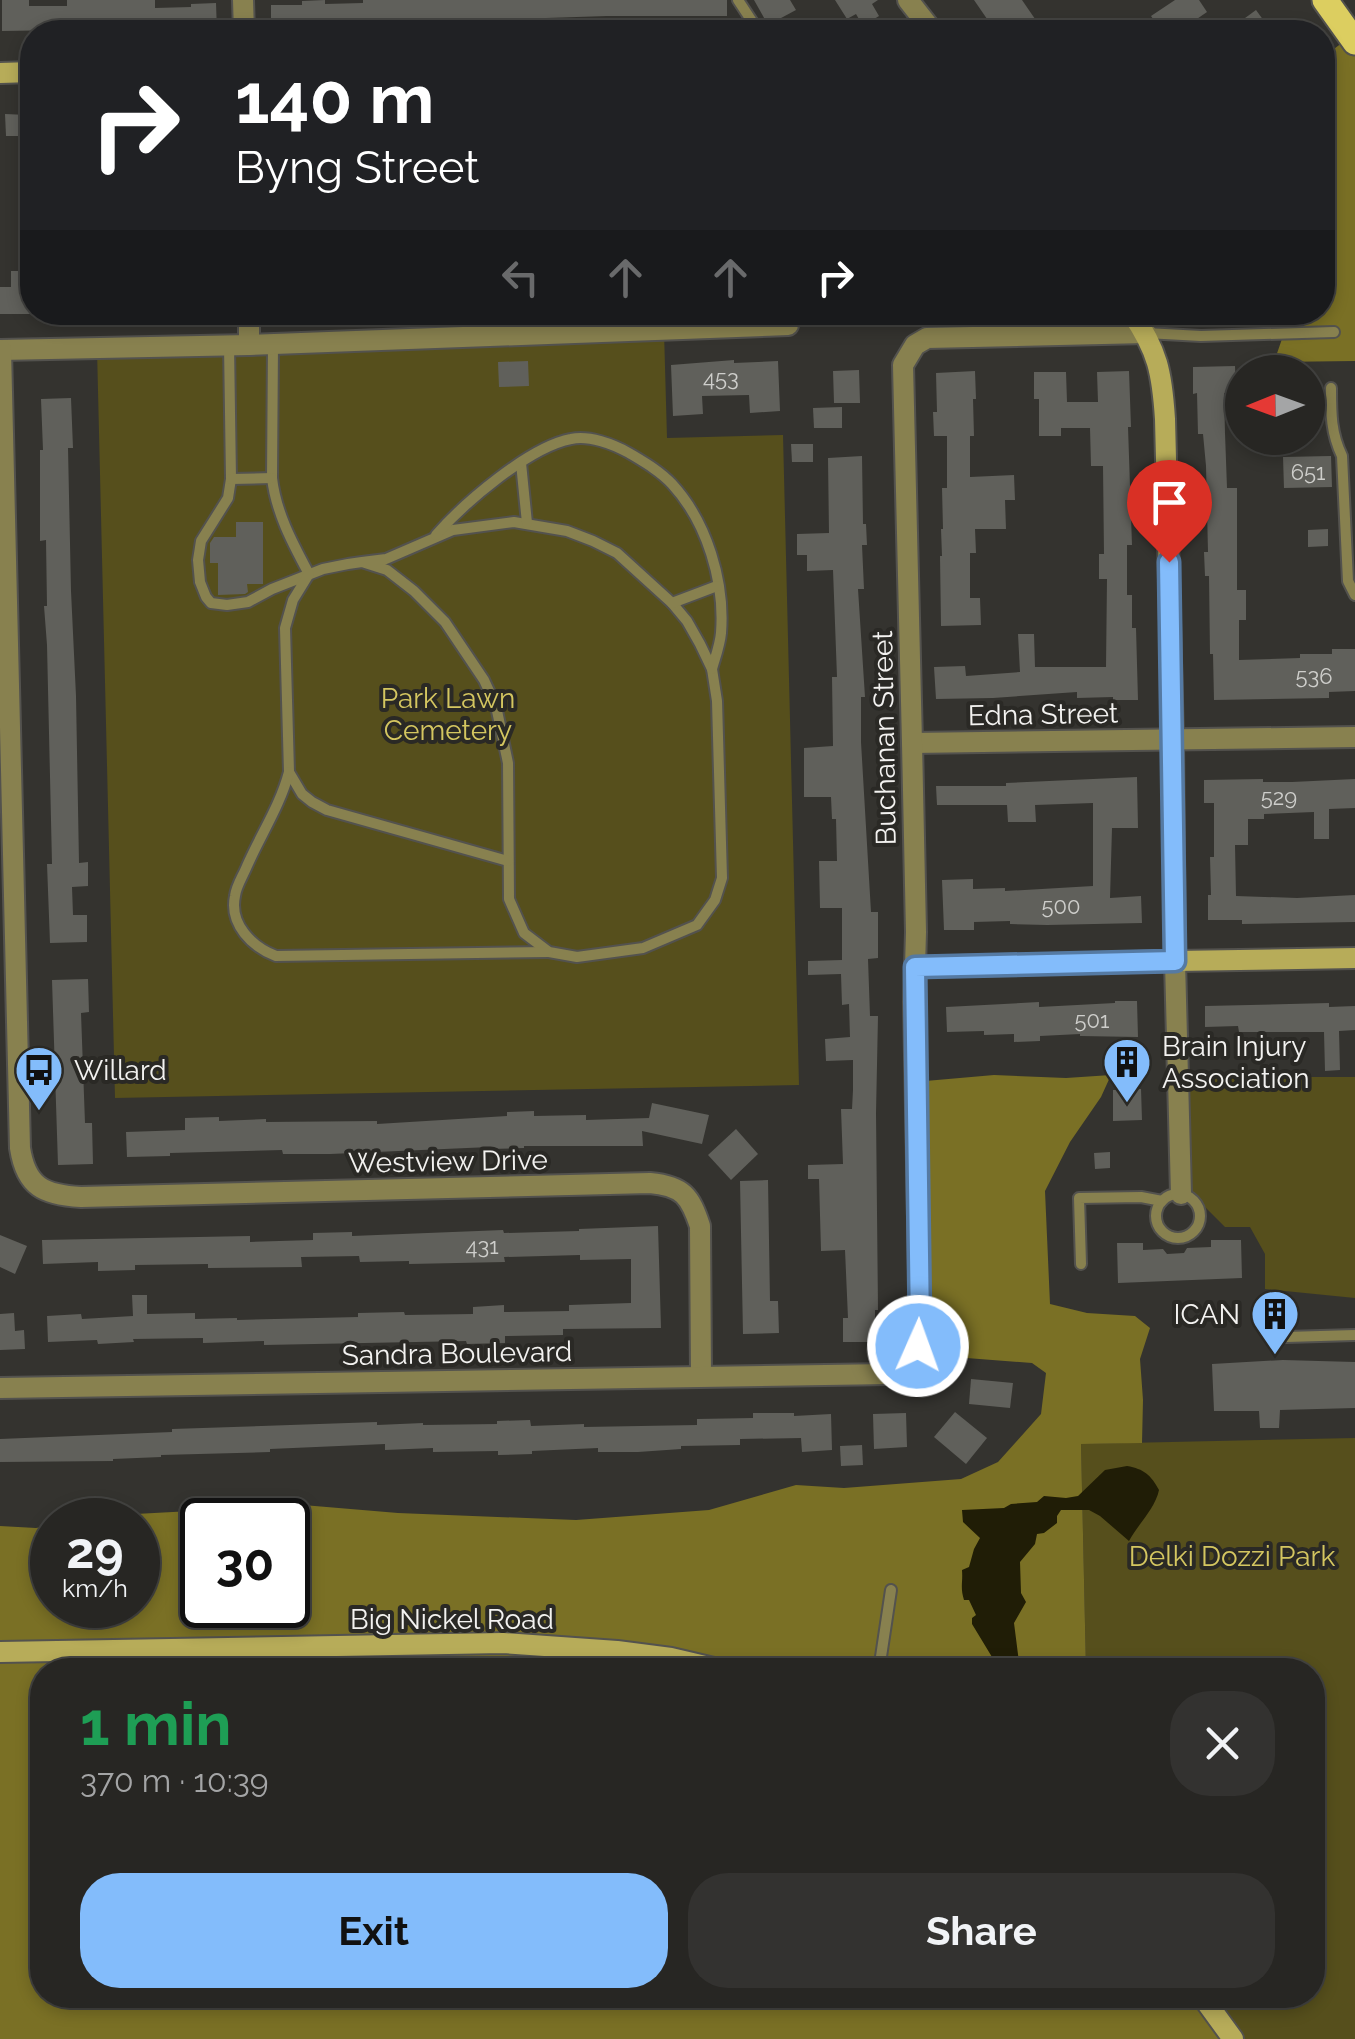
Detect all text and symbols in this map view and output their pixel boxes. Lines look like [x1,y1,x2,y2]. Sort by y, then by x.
text: 140 m [235,57,435,139]
icon: right [70,60,200,190]
text: Byng Street [235,141,479,194]
icon: left [493,250,548,305]
icon: ahead [598,250,653,305]
icon: ahead [703,250,758,305]
icon: right [808,250,863,305]
north arrow [1225,355,1325,455]
map controls [1225,355,1325,455]
house number: 453 [703,365,739,391]
house number: 651 [1291,459,1325,485]
pin [1127,460,1212,563]
icon: arrive [1142,475,1197,530]
street label: Buchanan Street [866,630,903,846]
house number: 536 [1295,663,1333,689]
park label: Park Lawn Cemetery [381,682,515,747]
street label: Edna Street [968,697,1119,732]
house number: 529 [1261,784,1297,810]
house number: 500 [1042,893,1080,919]
house number: 501 [1075,1007,1109,1033]
place label: Brain Injury Association [1162,1030,1310,1095]
building icon: Brain Injury Association [1101,1036,1153,1104]
bus stop icon: Willard [13,1044,65,1112]
place label: Willard [74,1054,167,1087]
street label: Westview Drive [348,1143,548,1180]
house number: 431 [465,1233,499,1259]
building icon: ICAN [1249,1288,1301,1356]
position arrow [866,1294,970,1398]
place label: ICAN [1174,1298,1240,1331]
street label: Sandra Boulevard [342,1335,573,1372]
speed limit sign: 30 [180,1498,310,1628]
text: 29 [66,1521,124,1580]
park label: Delki Dozzi Park [1129,1540,1335,1573]
text: km/h [62,1573,128,1603]
street label: Big Nickel Road [350,1603,554,1636]
text: 1 min [80,1689,231,1759]
button: close [1170,1691,1275,1796]
text: 370 m · 10:39 [80,1762,269,1799]
button: Exit [80,1873,668,1988]
button: Share [688,1873,1275,1988]

